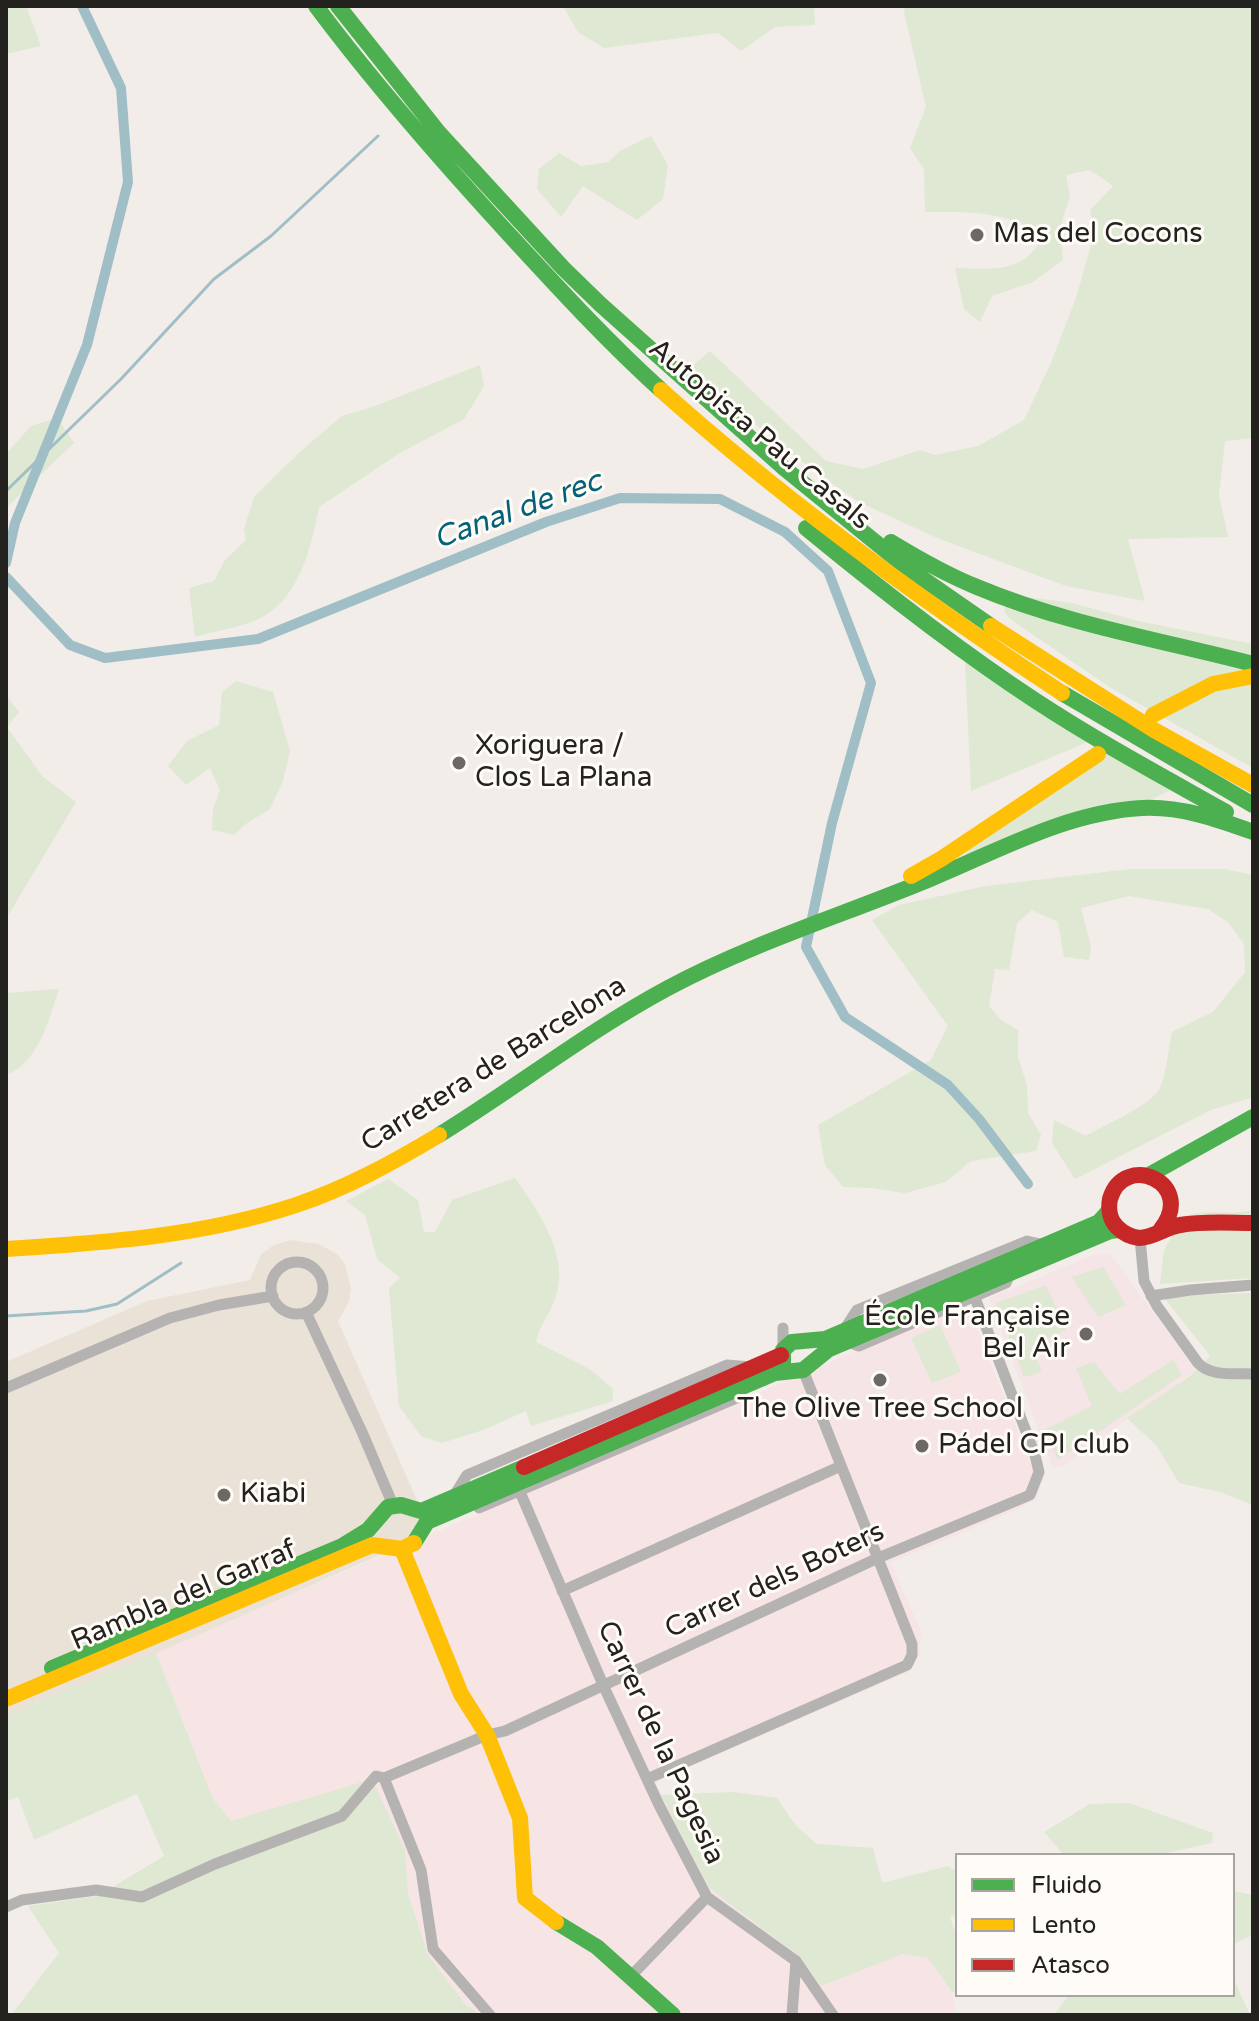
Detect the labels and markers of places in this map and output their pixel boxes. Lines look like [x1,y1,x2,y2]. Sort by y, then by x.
place label: Mas del Cocons [993,218,1203,252]
marker: Mas del Cocons [968,226,986,244]
place label: Xoriguera / Clos La Plana [475,730,652,796]
marker: Xoriguera / Clos La Plana [450,754,468,772]
place label: École Française Bel Air [864,1301,1070,1367]
marker: École Française Bel Air [1077,1325,1095,1343]
marker: The Olive Tree School [871,1371,889,1389]
place label: The Olive Tree School [737,1393,1023,1427]
place label: Pádel CPI club [938,1429,1130,1463]
marker: Pádel CPI club [913,1437,931,1455]
place label: Kiabi [240,1478,306,1512]
marker: Kiabi [215,1486,233,1504]

